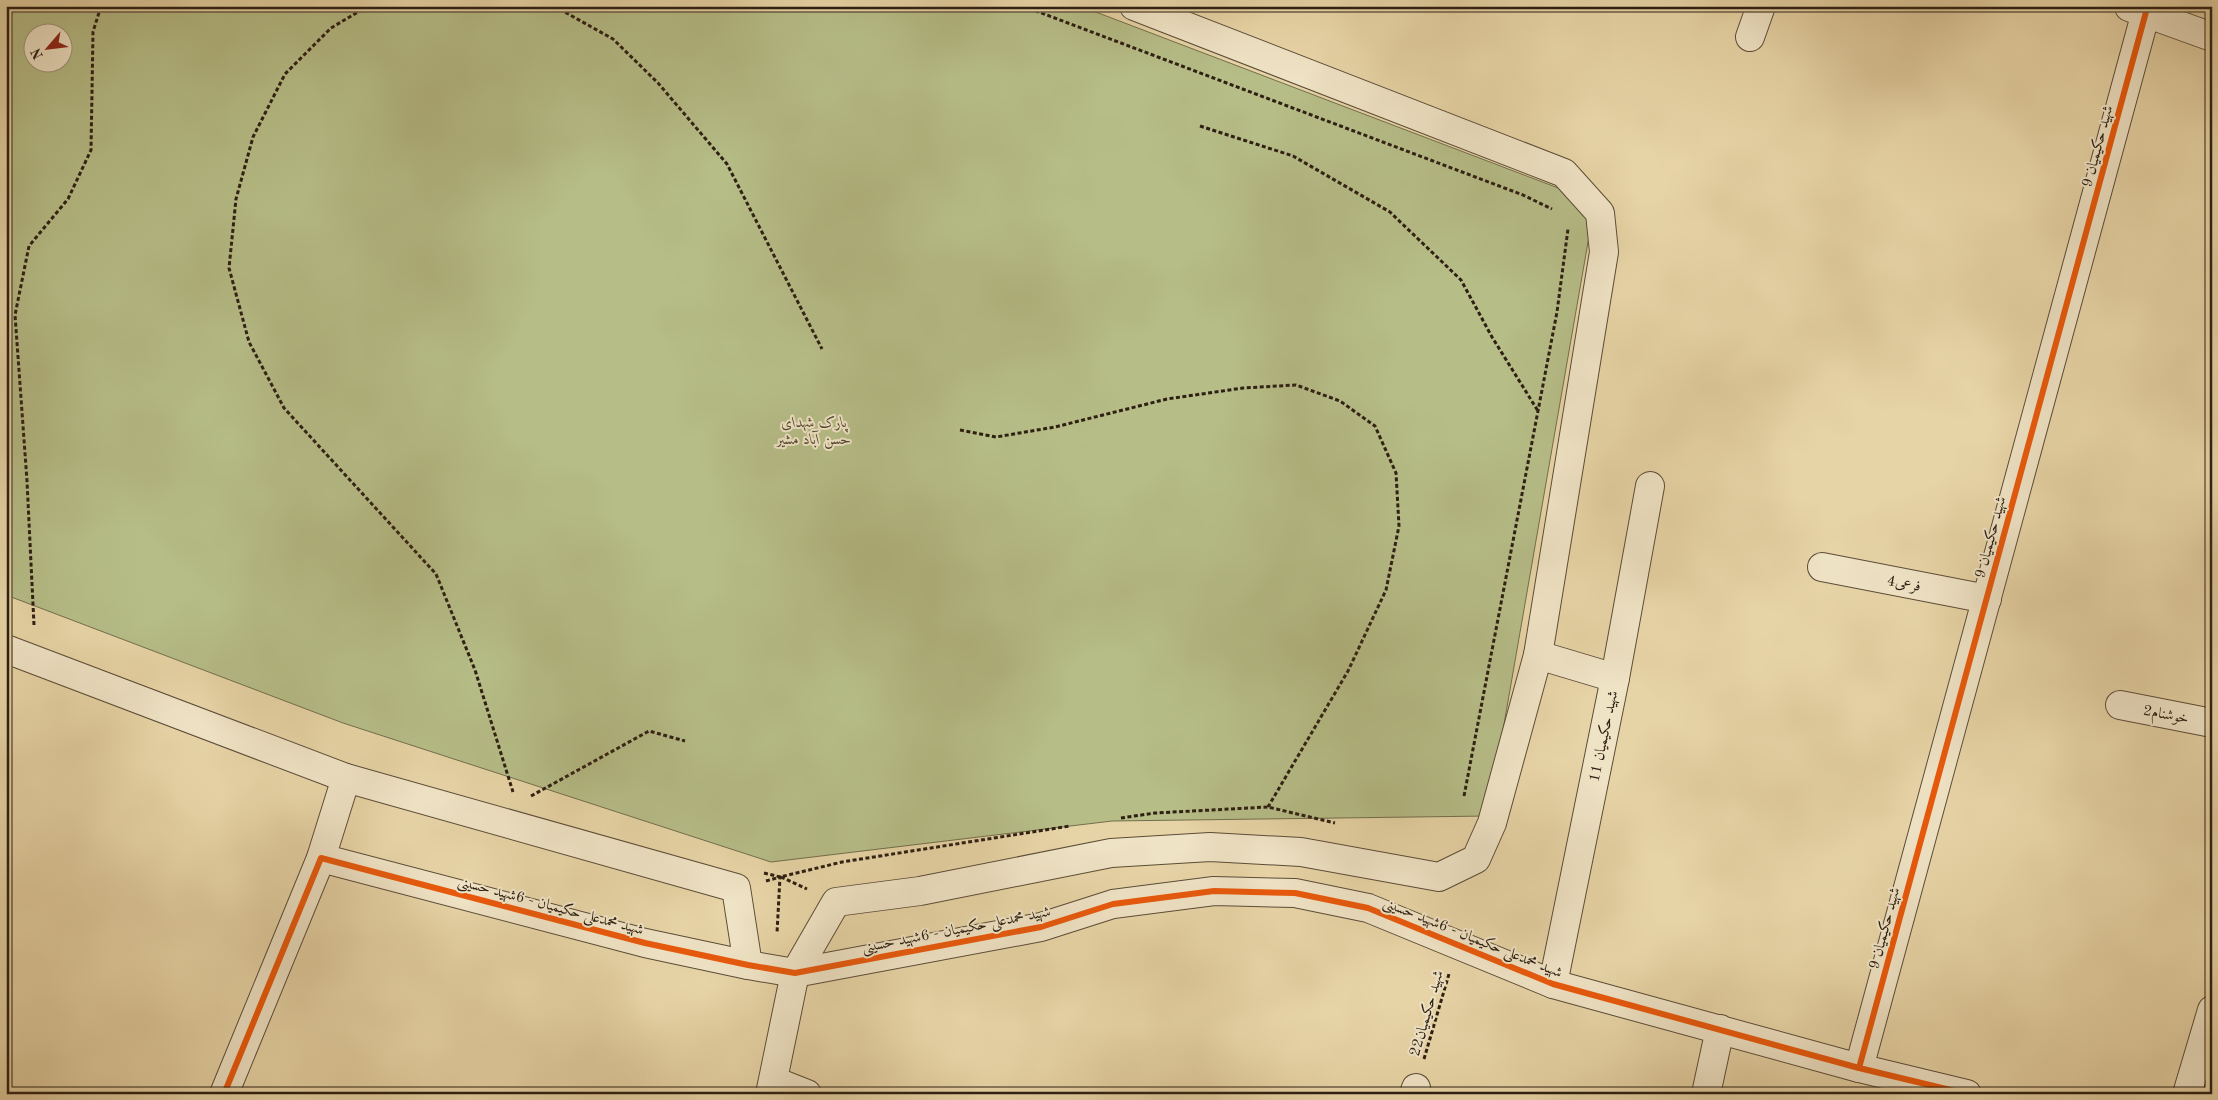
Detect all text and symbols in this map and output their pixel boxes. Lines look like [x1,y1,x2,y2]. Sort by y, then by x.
north arrow [22,22,72,72]
text: N [29,45,46,62]
street label: شهید حکیمیان 9 [2078,103,2118,189]
park label: پارک شهدای حسن آباد مشیر [776,415,851,449]
street label: شهید حکیمیان 9 [1971,494,2011,580]
street label: فرعی4 [1885,574,1922,596]
street label: شهید حکیمیان 11 [1586,689,1622,783]
street label: 2خوشنام [2141,704,2190,731]
street label: شهید محمدعلی حکیمیان - 6شهید حسینی [456,872,646,940]
street label: شهید حکیمیان 9 [1865,885,1905,971]
street label: شهید محمدعلی حکیمیان - 6شهید حسینی [1380,894,1565,983]
street label: شهید محمدعلی حکیمیان - 6شهید حسینی [860,903,1052,958]
street label: شهید حکیمیان22 [1406,968,1448,1058]

